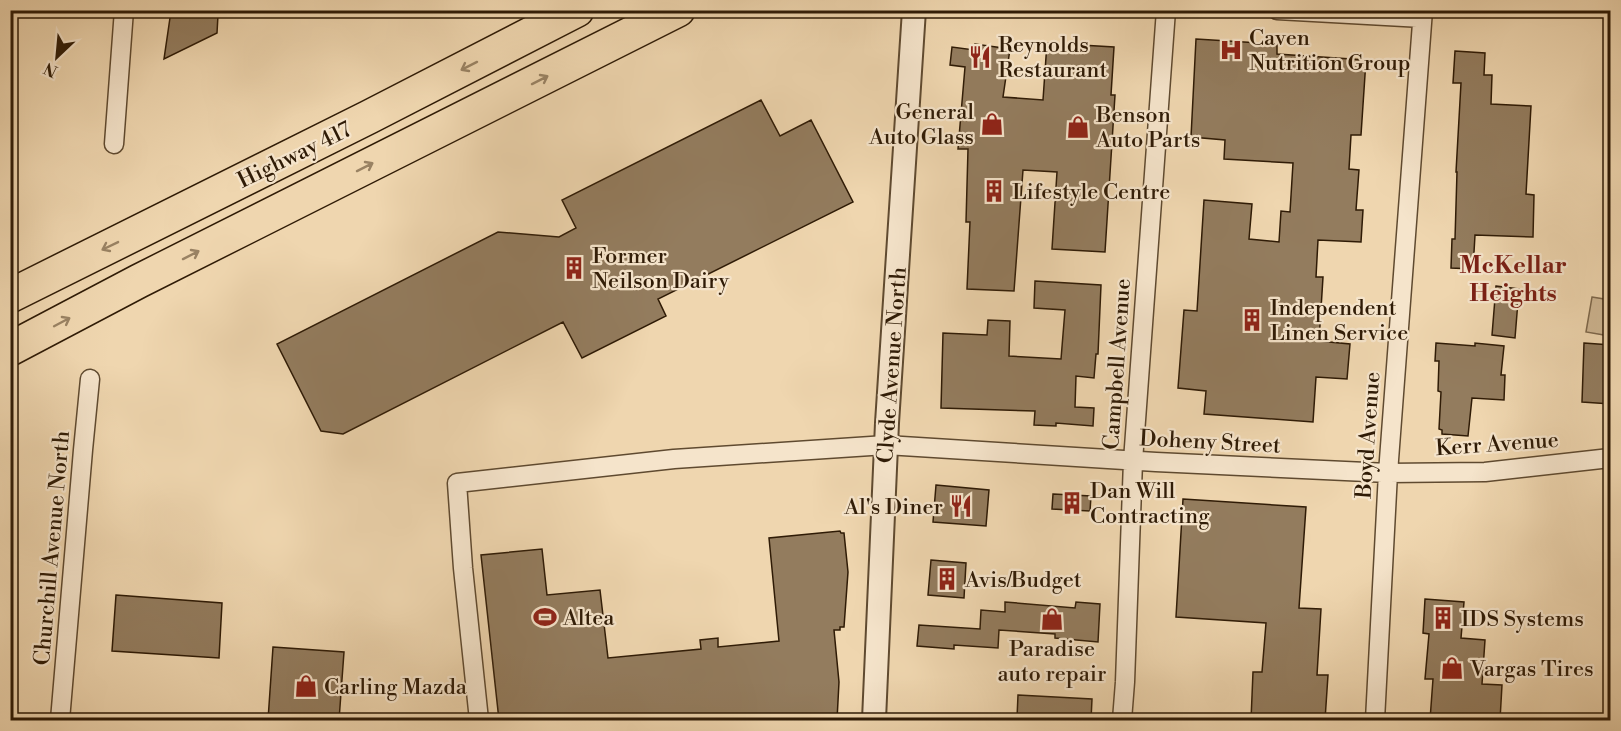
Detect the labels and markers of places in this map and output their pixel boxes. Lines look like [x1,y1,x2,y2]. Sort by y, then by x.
place label: Caven Nutrition Group [1249,25,1411,77]
place label: Reynolds Restaurant [998,32,1107,84]
hospital icon: Caven Nutrition Group [1218,37,1244,63]
restaurant icon: Reynolds Restaurant [967,44,993,70]
place label: General Auto Glass [868,99,974,151]
place label: Benson Auto Parts [1095,102,1200,154]
shop icon: General Auto Glass [979,111,1005,137]
shop icon: Benson Auto Parts [1065,114,1091,140]
building icon: Lifestyle Centre [981,178,1007,204]
place label: Lifestyle Centre [1012,179,1170,206]
place label: Former Neilson Dairy [592,243,729,295]
building icon: Former Neilson Dairy [561,255,587,281]
place label: Independent Linen Service [1270,295,1408,347]
building icon: Independent Linen Service [1239,307,1265,333]
place label: Dan Will Contracting [1090,478,1210,530]
building icon: Dan Will Contracting [1059,490,1085,516]
restaurant icon: Al's Diner [948,493,974,519]
place label: Al's Diner [843,494,943,521]
building icon: Avis/Budget [934,566,960,592]
place label: Avis/Budget [964,567,1082,594]
sports icon: Altea [532,604,558,630]
place label: Altea [562,605,615,632]
building icon: IDS Systems [1430,605,1456,631]
shop icon: Paradise auto repair [1039,606,1065,632]
place label: IDS Systems [1461,606,1584,633]
place label: Paradise auto repair [997,636,1107,688]
shop icon: Vargas Tires [1439,655,1465,681]
place label: Vargas Tires [1469,656,1594,683]
shop icon: Carling Mazda [293,673,319,699]
place label: Carling Mazda [324,674,468,701]

